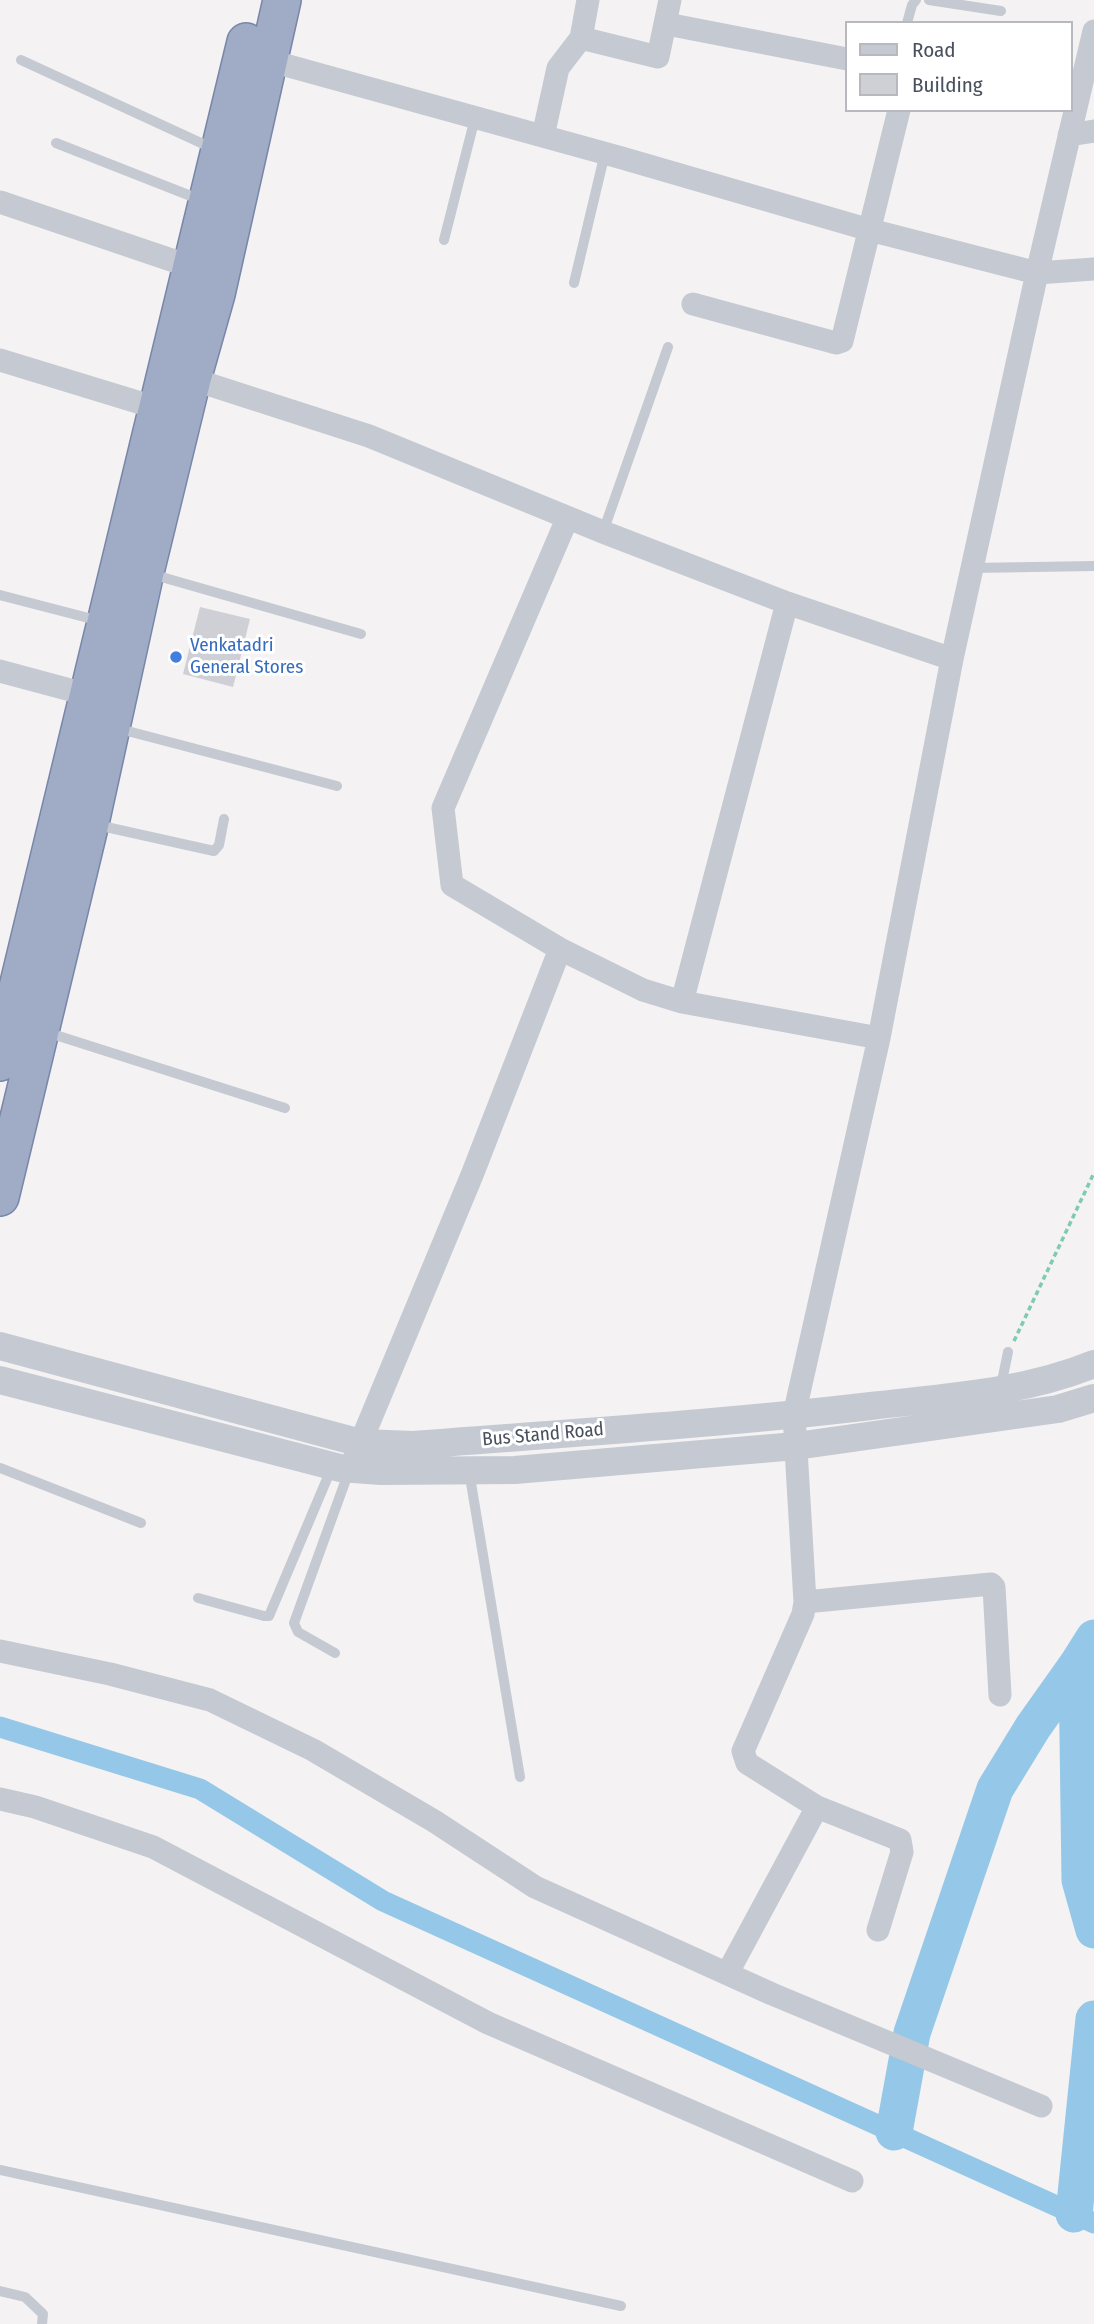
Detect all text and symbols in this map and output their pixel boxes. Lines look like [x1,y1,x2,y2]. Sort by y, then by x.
legend [846,21,1073,112]
text: Road [912,37,956,63]
text: Building [912,72,983,98]
place label: Venkatadri General Stores [190,635,303,679]
marker: Venkatadri General Stores [168,649,184,665]
street label: Bus Stand Road [481,1418,605,1452]

